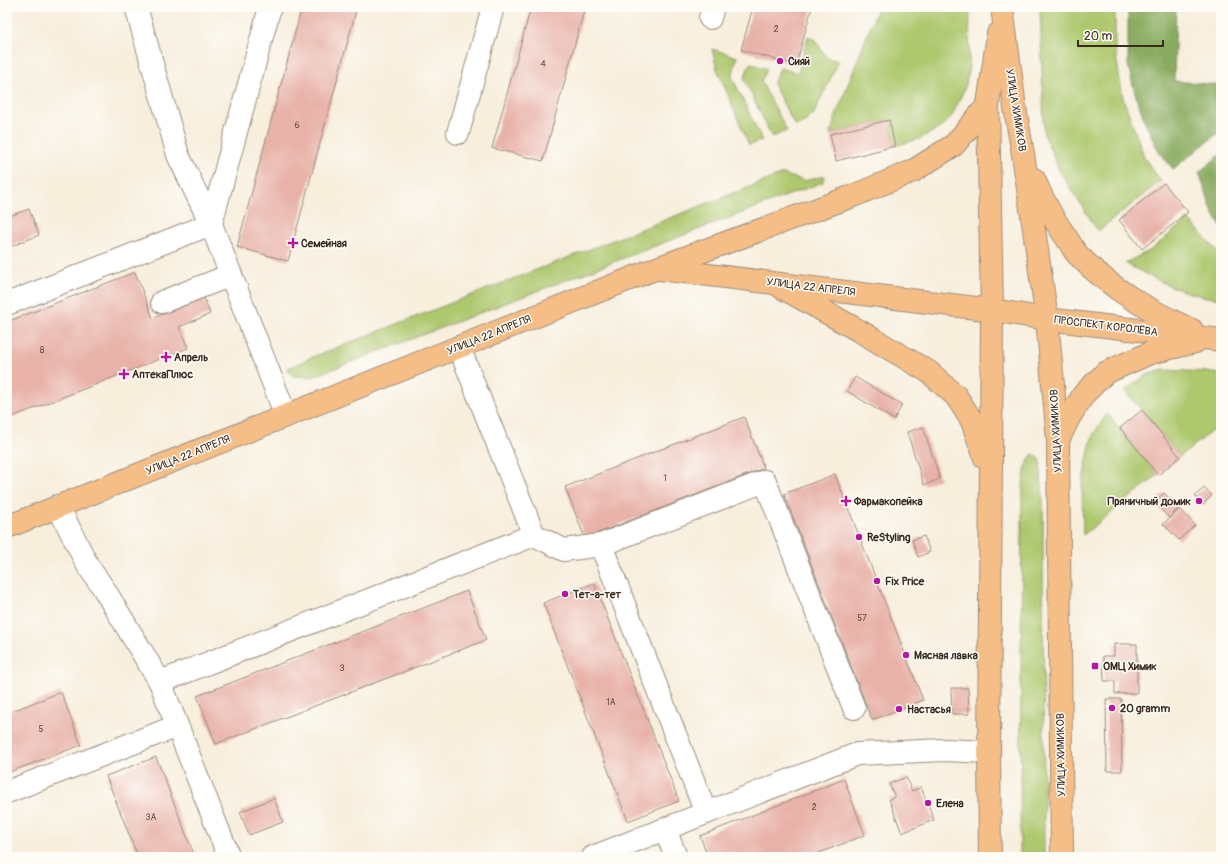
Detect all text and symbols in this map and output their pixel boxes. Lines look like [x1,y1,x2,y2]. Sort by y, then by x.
scale bar [1078,22,1163,48]
house number: 2 [773,24,779,35]
text: 20 m [1084,29,1113,44]
place label: Сияй [788,55,810,68]
marker: Сияй [775,56,785,66]
house number: 4 [540,59,546,70]
street label: УЛИЦА ХИМИКОВ [1003,68,1029,152]
house number: 6 [294,120,300,131]
place label: Семейная [301,237,347,250]
marker: Семейная [288,238,298,248]
street label: УЛИЦА 22 АПРЕЛЯ [766,275,856,299]
street label: УЛИЦА 22 АПРЕЛЯ [445,312,533,358]
street label: ПРОСПЕКТ КОРОЛЁВА [1053,313,1159,339]
house number: 8 [40,345,45,356]
place label: Апрель [174,351,208,364]
marker: Апрель [161,352,171,362]
place label: АптекаПлюс [132,368,193,381]
marker: АптекаПлюс [119,369,129,379]
street label: УЛИЦА ХИМИКОВ [1047,389,1065,473]
street label: УЛИЦА 22 АПРЕЛЯ [144,432,232,478]
house number: 1 [663,473,667,484]
place label: Фармакопейка [853,495,923,508]
place label: Пряничный домик [1108,495,1191,508]
marker: Фармакопейка [841,496,851,506]
marker: Пряничный домик [1194,496,1204,506]
place label: ReStyling [867,531,911,544]
marker: ReStyling [854,532,864,542]
place label: Fix Price [885,575,925,588]
marker: Fix Price [872,576,882,586]
place label: Тет-а-тет [572,588,621,601]
marker: Тет-а-тет [560,589,570,599]
house number: 57 [857,613,867,624]
place label: Мясная лавка [914,649,978,662]
marker: Мясная лавка [901,650,911,660]
place label: ОМЦ Химик [1103,660,1157,673]
marker: ОМЦ Химик [1090,661,1100,671]
house number: 3 [339,663,345,674]
house number: 1А [606,697,616,708]
place label: 20 gramm [1120,702,1170,715]
place label: Настасья [907,703,951,716]
marker: 20 gramm [1107,703,1117,713]
marker: Настасья [894,704,904,714]
street label: УЛИЦА ХИМИКОВ [1054,713,1068,797]
house number: 5 [39,724,44,735]
place label: Елена [936,797,964,810]
marker: Елена [923,798,933,808]
house number: 2 [811,802,817,813]
house number: 3А [146,812,157,823]

